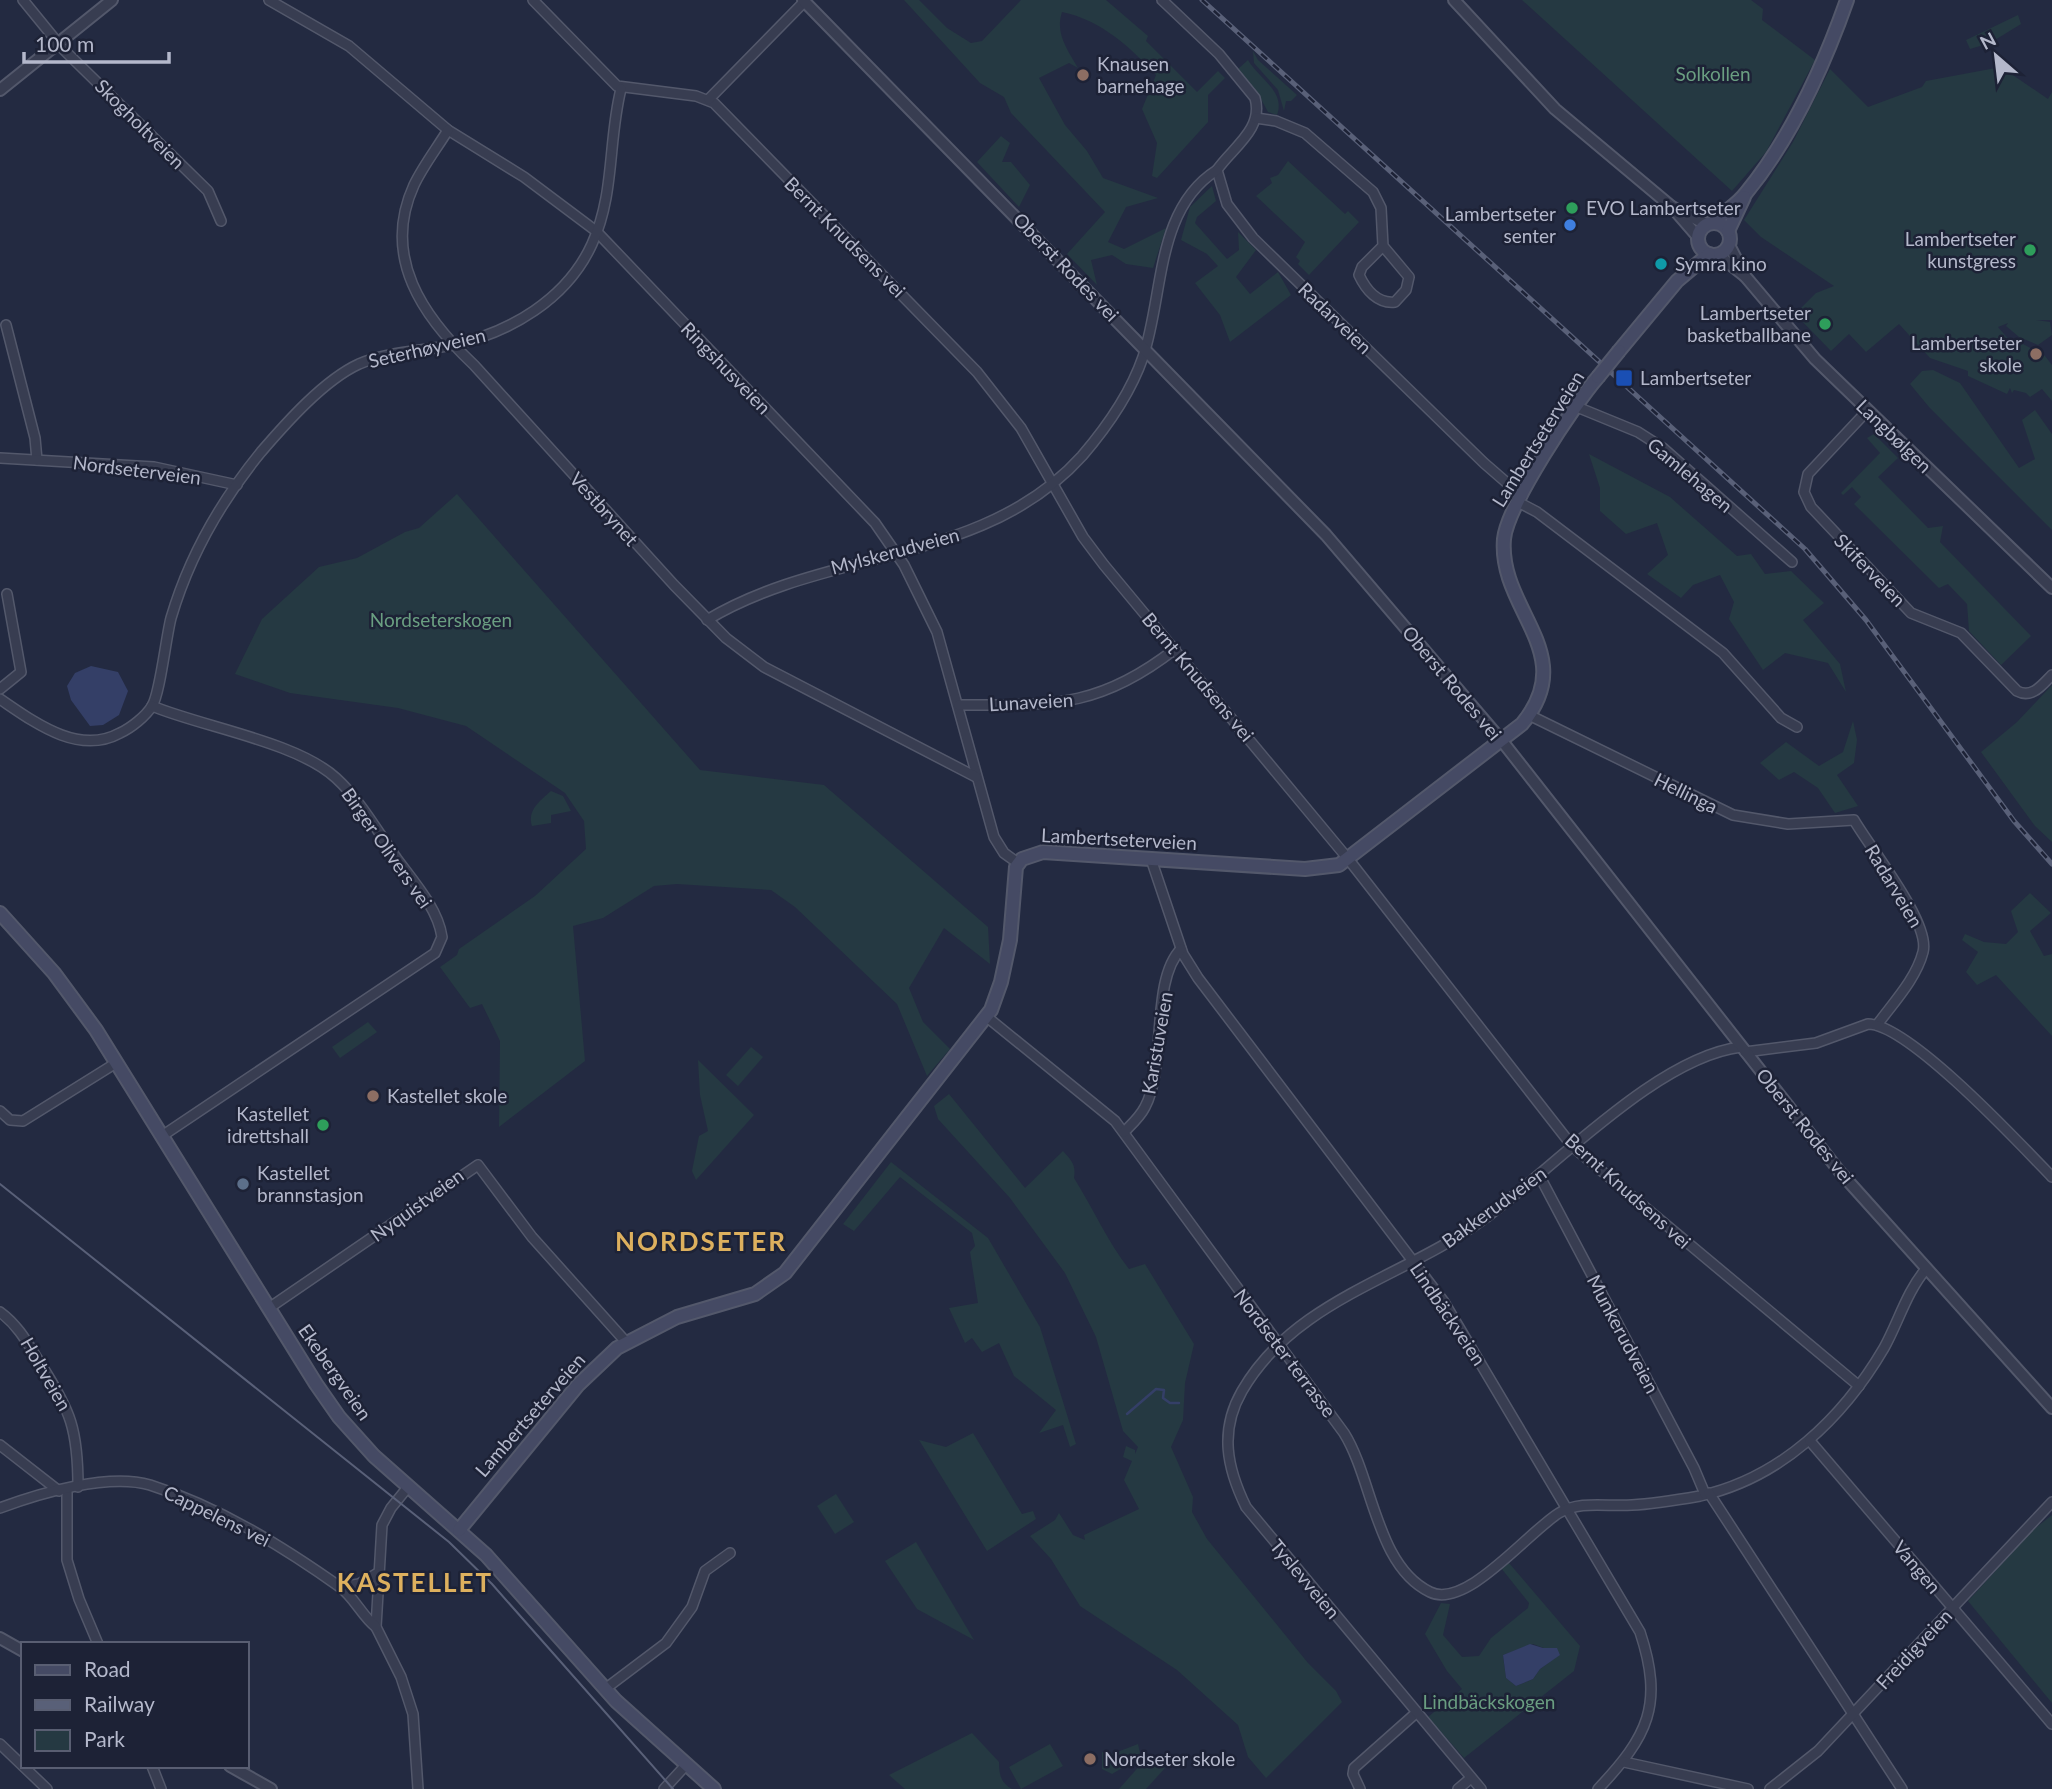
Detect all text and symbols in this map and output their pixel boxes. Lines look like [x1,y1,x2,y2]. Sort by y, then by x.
scale bar [24,21,170,65]
north arrow [1961,21,2031,91]
text: N [1976,27,2000,54]
text: 100 m [35,31,94,56]
place label: Knausen barnehage [1097,52,1184,97]
park label: Solkollen [1676,62,1751,85]
marker: Knausen barnehage [1075,67,1091,83]
street label: Skogholtveien [91,74,190,173]
street label: Bernt Knudsens vei [780,171,911,302]
place label: EVO Lambertseter [1586,196,1741,219]
marker: EVO Lambertseter [1564,200,1580,216]
place label: Lambertseter senter [1445,202,1556,247]
street label: Oberst Rodes vei [1009,208,1124,326]
marker: Lambertseter senter [1562,217,1578,233]
place label: Lambertseter kunstgress [1905,227,2016,272]
marker: Lambertseter kunstgress [2022,242,2038,258]
place label: Symra kino [1675,252,1767,275]
marker: Symra kino [1653,256,1669,272]
street label: Radarveien [1294,277,1377,358]
place label: Lambertseter basketballbane [1687,301,1811,346]
marker: Lambertseter basketballbane [1817,316,1833,332]
street label: Ringshusveien [677,317,776,418]
street label: Seterhøyveien [366,323,488,372]
place label: Lambertseter skole [1911,331,2022,376]
marker: Lambertseter skole [2028,346,2044,362]
place label: Lambertseter [1640,366,1751,389]
street label: Lambertseterveien [1487,367,1589,511]
marker: Lambertseter [1614,368,1634,388]
street label: Langbølgen [1852,394,1937,477]
street label: Gamlehagen [1643,432,1737,517]
street label: Nordseterveien [72,450,202,489]
street label: Vestbrynet [565,467,644,550]
street label: Mylskerudveien [828,522,962,579]
street label: Skiferveien [1830,528,1911,611]
park label: Nordseterskogen [370,608,512,631]
street label: Bernt Knudsens vei [1138,608,1259,746]
street label: Oberst Rodes vei [1398,621,1507,744]
street label: Lunaveien [988,688,1074,715]
street label: Hellinga [1651,767,1722,818]
street label: Birger Olivers vei [337,783,437,912]
street label: Lambertseterveien [1041,823,1197,854]
street label: Radarveien [1861,840,1928,932]
street label: Karistuveien [1136,990,1177,1096]
street label: Oberst Rodes vei [1752,1063,1859,1188]
place label: Kastellet skole [387,1084,507,1107]
marker: Kastellet skole [365,1088,381,1104]
place label: Kastellet idrettshall [227,1102,309,1147]
marker: Kastellet idrettshall [315,1117,331,1133]
street label: Bernt Knudsens vei [1561,1128,1696,1253]
place label: Kastellet brannstasjon [257,1161,364,1206]
street label: Bakkerudveien [1437,1161,1550,1252]
street label: Nyquistveien [366,1163,468,1246]
marker: Kastellet brannstasjon [235,1176,251,1192]
district label: NORDSETER [615,1225,787,1257]
street label: Lindbäckveien [1406,1258,1491,1370]
street label: Munkerudveien [1583,1271,1664,1397]
street label: Nordseter terrasse [1230,1284,1341,1421]
street label: Ekebergveien [294,1319,377,1424]
street label: Holtveien [16,1333,77,1415]
street label: Lambertseterveien [470,1348,589,1481]
street label: Cappelens vei [160,1480,274,1551]
street label: Tyslevveien [1266,1534,1345,1623]
street label: Vangen [1889,1536,1946,1598]
district label: KASTELLET [337,1566,493,1598]
street label: Freidigveien [1871,1604,1956,1693]
legend [21,1642,248,1768]
text: Road [84,1656,131,1681]
park label: Lindbäckskogen [1423,1690,1555,1713]
text: Railway [84,1691,155,1716]
text: Park [84,1726,125,1751]
place label: Nordseter skole [1104,1747,1235,1770]
marker: Nordseter skole [1082,1751,1098,1767]

